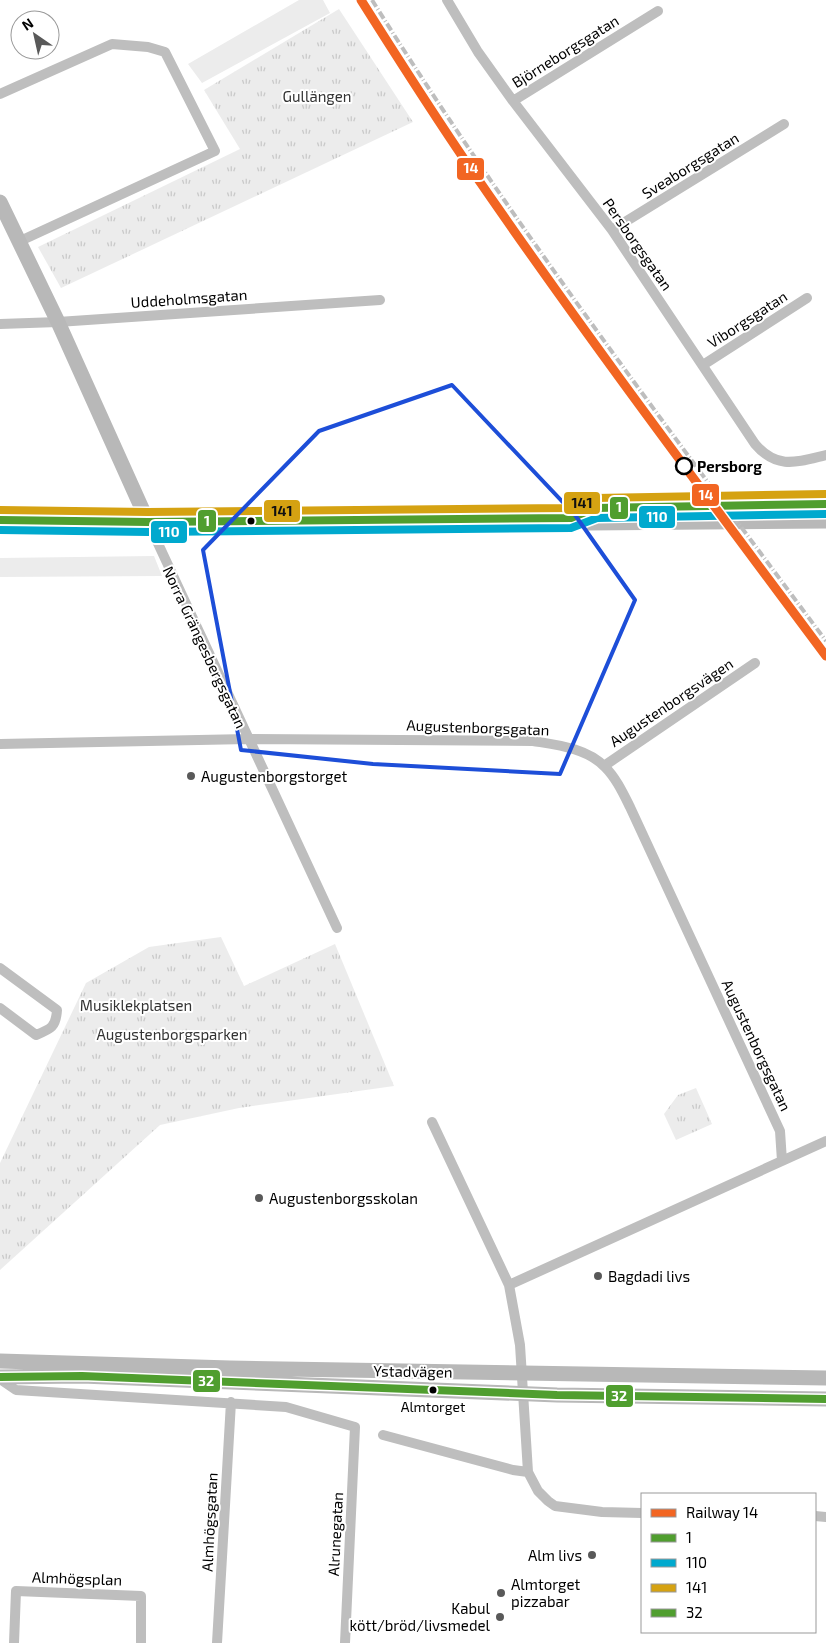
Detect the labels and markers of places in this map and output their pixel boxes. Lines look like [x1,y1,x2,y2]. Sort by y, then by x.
marker: Persborg [675,457,693,475]
place label: Persborg [697,457,762,475]
unlabelled marker [246,516,256,526]
place label: Augustenborgstorget [201,767,347,785]
marker: Augustenborgstorget [185,770,197,782]
place label: Augustenborgsskolan [269,1189,418,1207]
marker: Augustenborgsskolan [253,1192,265,1204]
place label: Bagdadi livs [608,1267,690,1285]
marker: Bagdadi livs [592,1270,604,1282]
marker: Almtorget [428,1385,438,1395]
place label: Almtorget [401,1398,465,1415]
place label: Alm livs [528,1546,582,1564]
marker: Alm livs [586,1549,598,1561]
place label: Almtorget pizzabar [511,1575,580,1610]
marker: Almtorget pizzabar [495,1587,507,1599]
place label: Kabul kött/bröd/livsmedel [350,1599,491,1634]
marker: Kabul kött/bröd/livsmedel [494,1611,506,1623]

